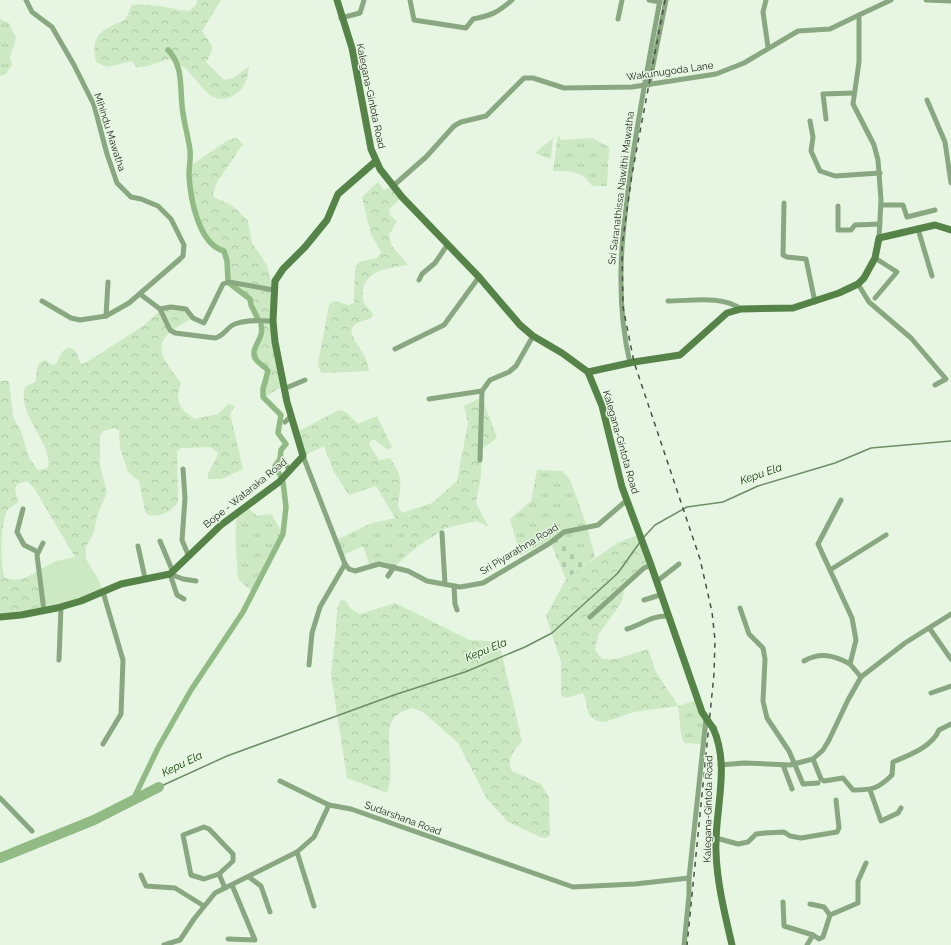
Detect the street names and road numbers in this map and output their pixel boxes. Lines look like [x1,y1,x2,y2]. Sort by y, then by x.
street label: Kalegana-Gintota Road [354,42,388,150]
street label: Wakunugoda Lane [626,59,714,83]
street label: Mihindu Mawatha [92,92,128,172]
street label: Sri Saranathissa Nawithi Mawatha [606,111,636,265]
street label: Kalegana-Gintota Road [601,389,641,495]
street label: Bope - Wataraka Road [201,456,289,530]
street label: Sri Piyarathna Road [478,521,560,577]
street label: Kalegana-Gintota Road [702,755,714,863]
street label: Sudarshana Road [363,799,443,837]

